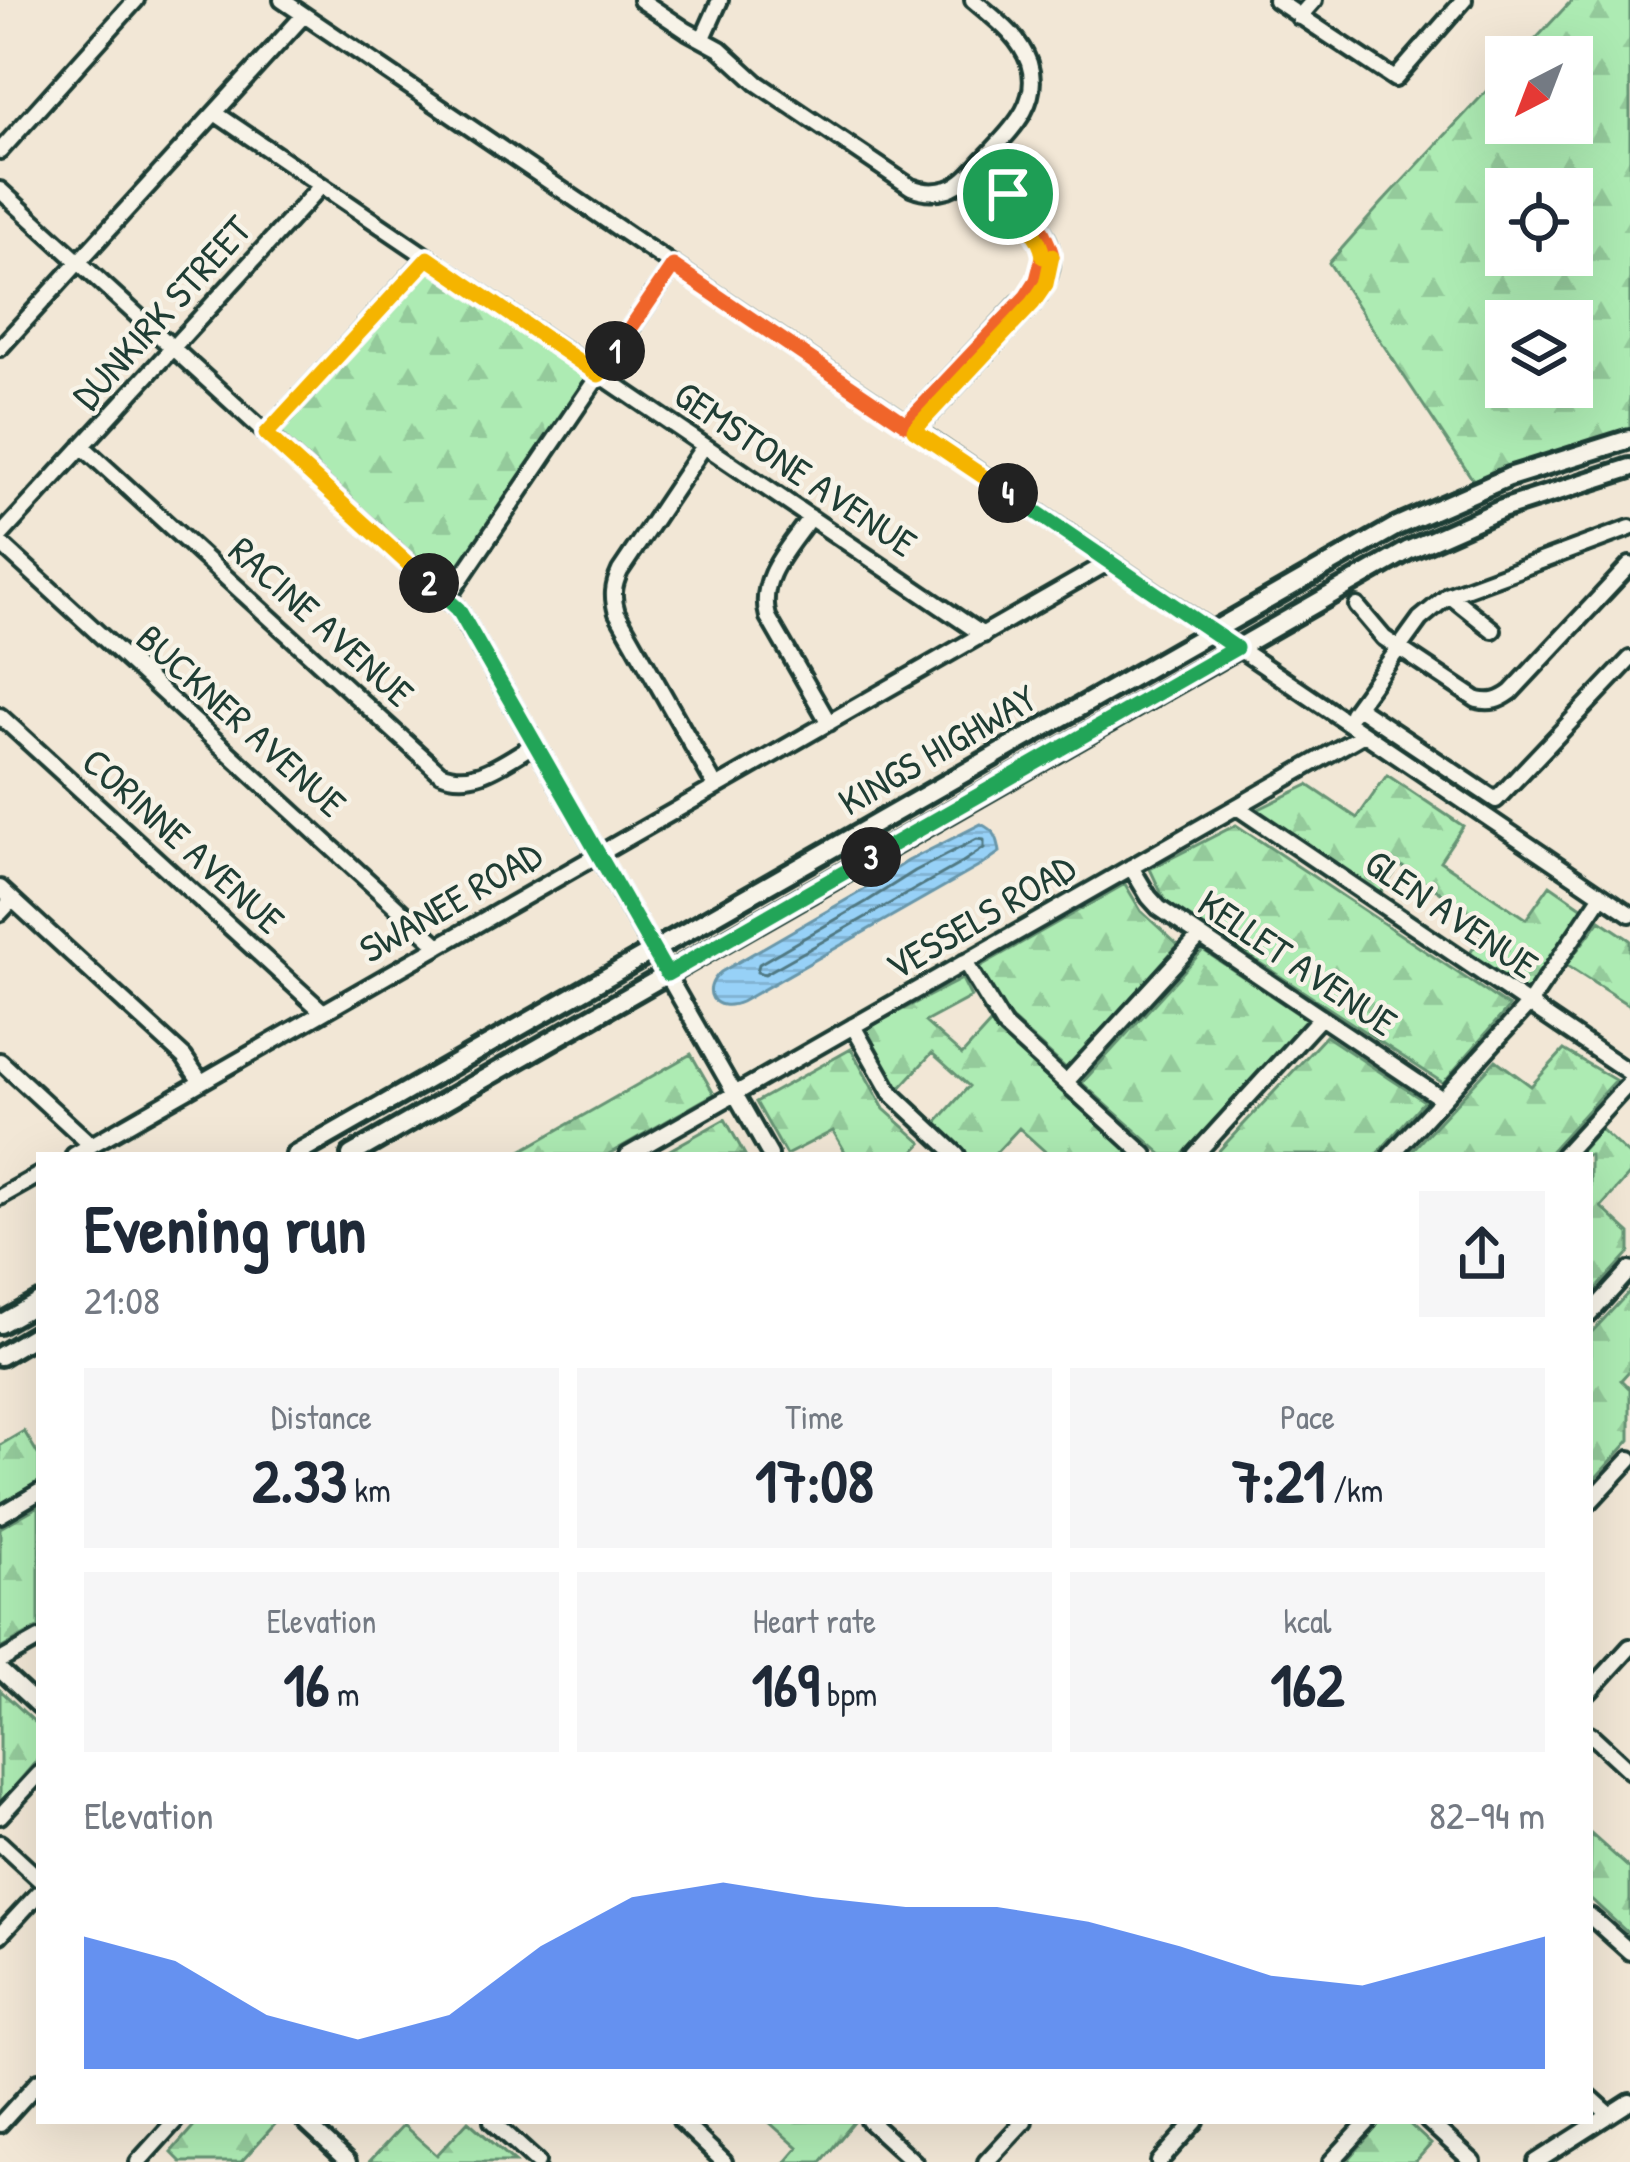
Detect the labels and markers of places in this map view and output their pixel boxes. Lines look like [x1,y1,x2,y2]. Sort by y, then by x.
pin [957,143,1059,245]
pin: 1 [585,321,645,381]
pin: 4 [978,463,1038,523]
pin: 2 [399,553,459,613]
pin: 3 [841,827,901,887]

